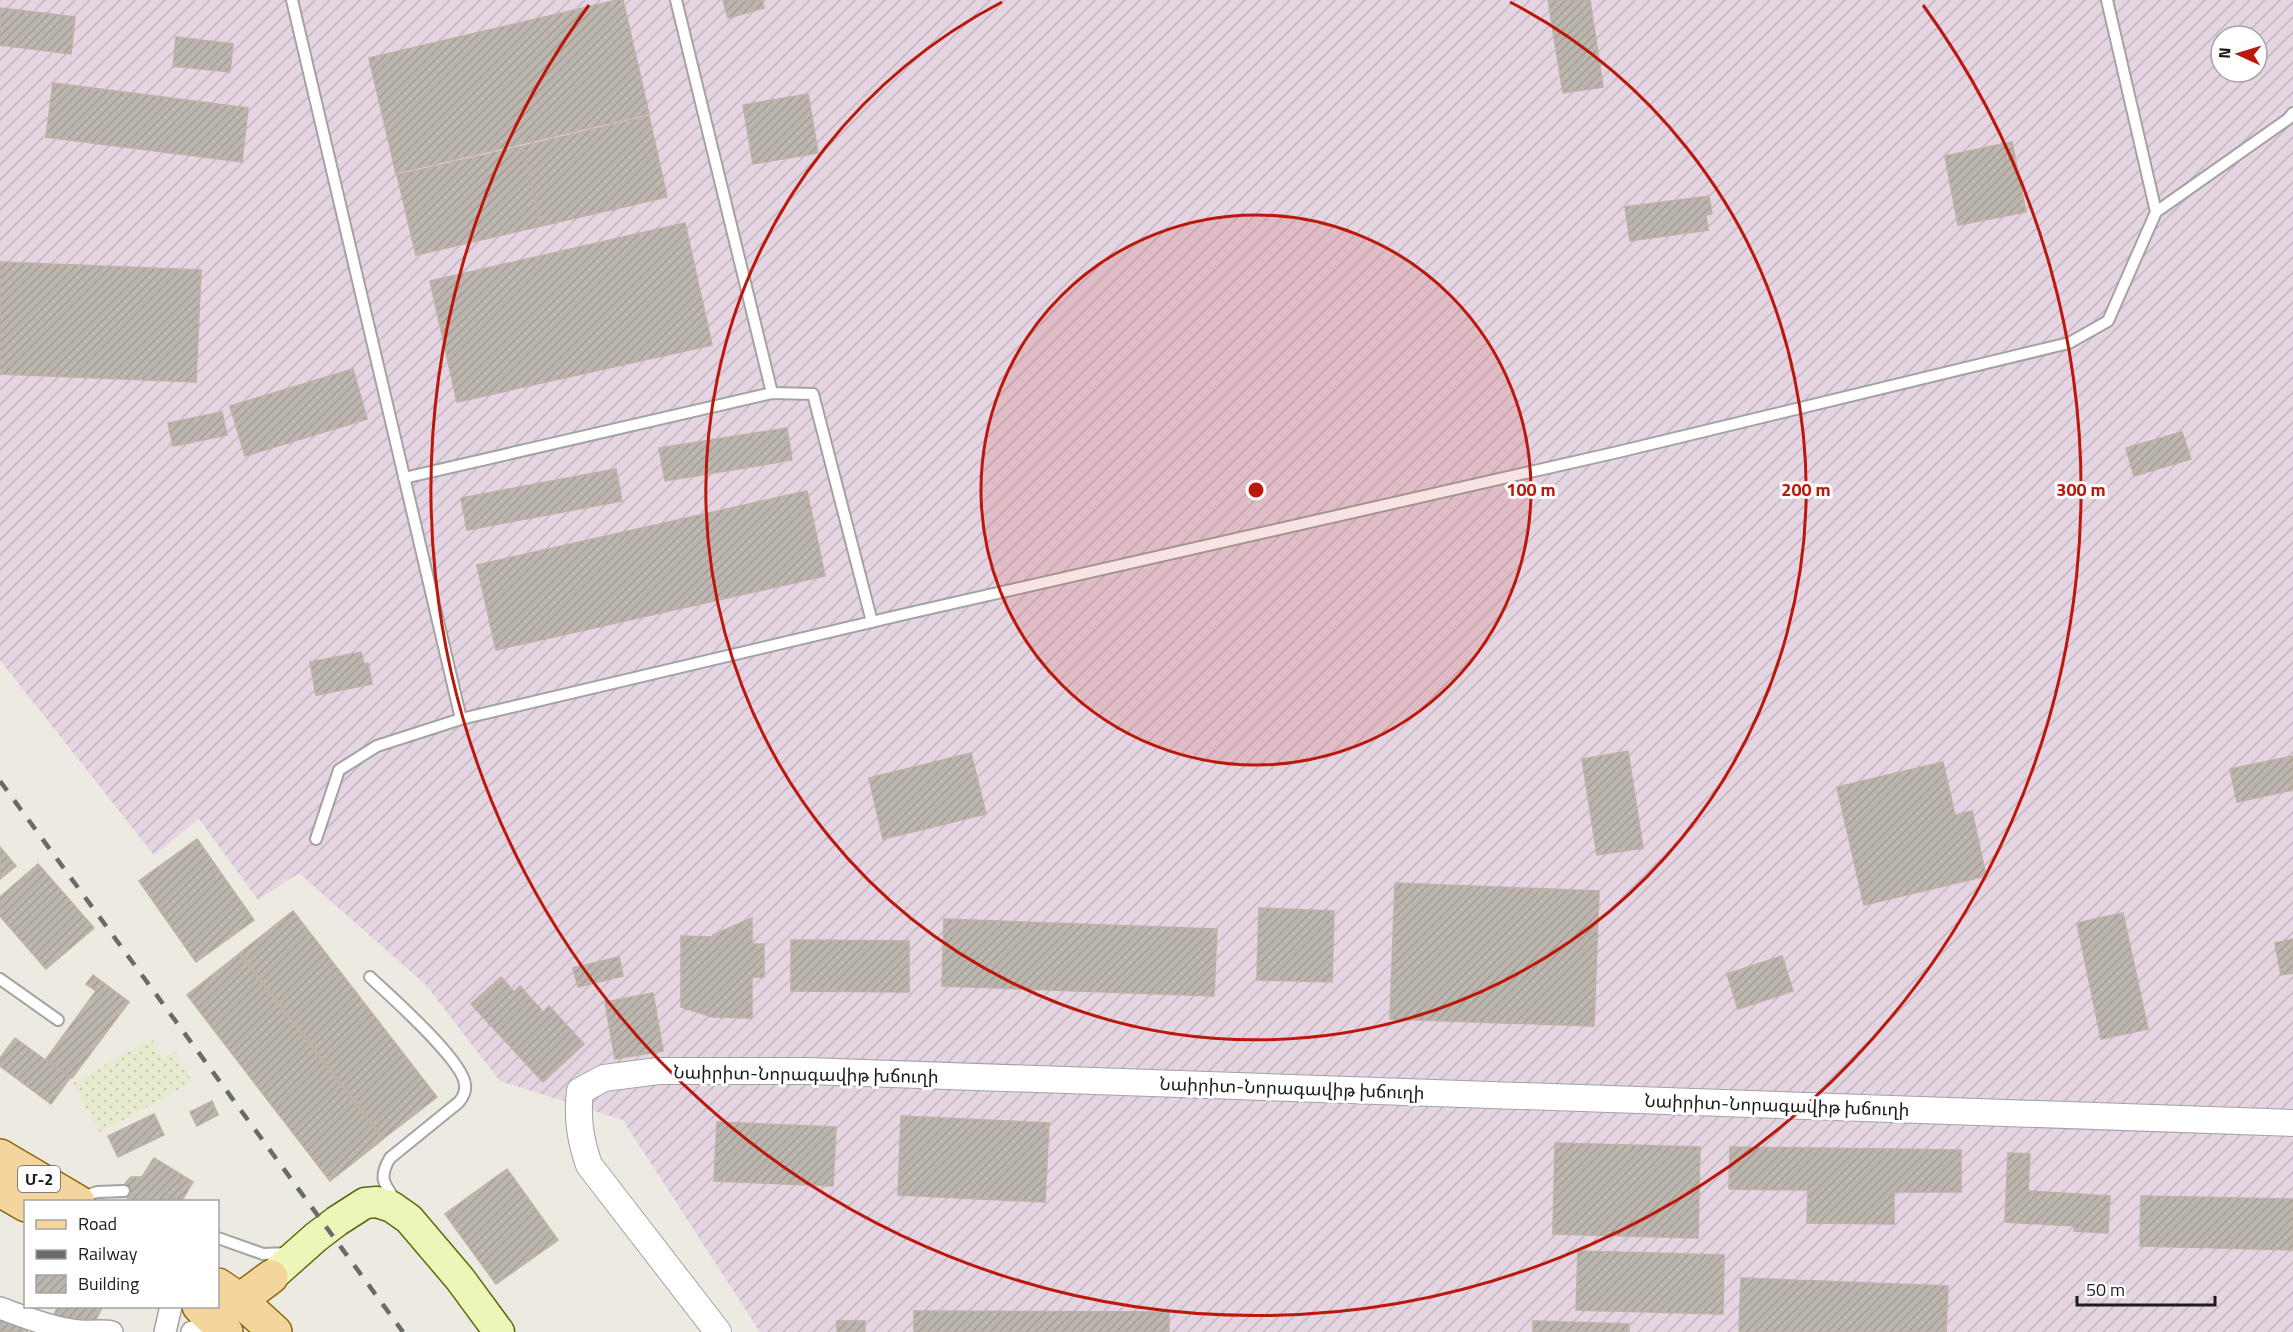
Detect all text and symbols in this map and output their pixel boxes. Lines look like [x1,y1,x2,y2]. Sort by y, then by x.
north arrow [2209,24,2269,84]
text: N [2212,47,2236,59]
text: 100 m [1506,476,1556,503]
text: 200 m [1781,476,1831,503]
text: 300 m [2056,476,2106,503]
centre of rings [1246,480,1266,500]
street label: Նաիրիտ-Նորագավիթ խճուղի [673,1058,939,1090]
street label: Նաիրիտ-Նորագավիթ խճուղի [1159,1070,1425,1106]
street label: Նաիրիտ-Նորագավիթ խճուղի [1644,1087,1910,1123]
road number: Մ-2 [18,1166,60,1192]
legend [24,1200,219,1308]
text: Road [78,1210,117,1237]
text: Railway [78,1240,138,1267]
scale bar [2077,1269,2215,1307]
text: Building [78,1270,139,1297]
text: 50 m [2086,1276,2125,1303]

